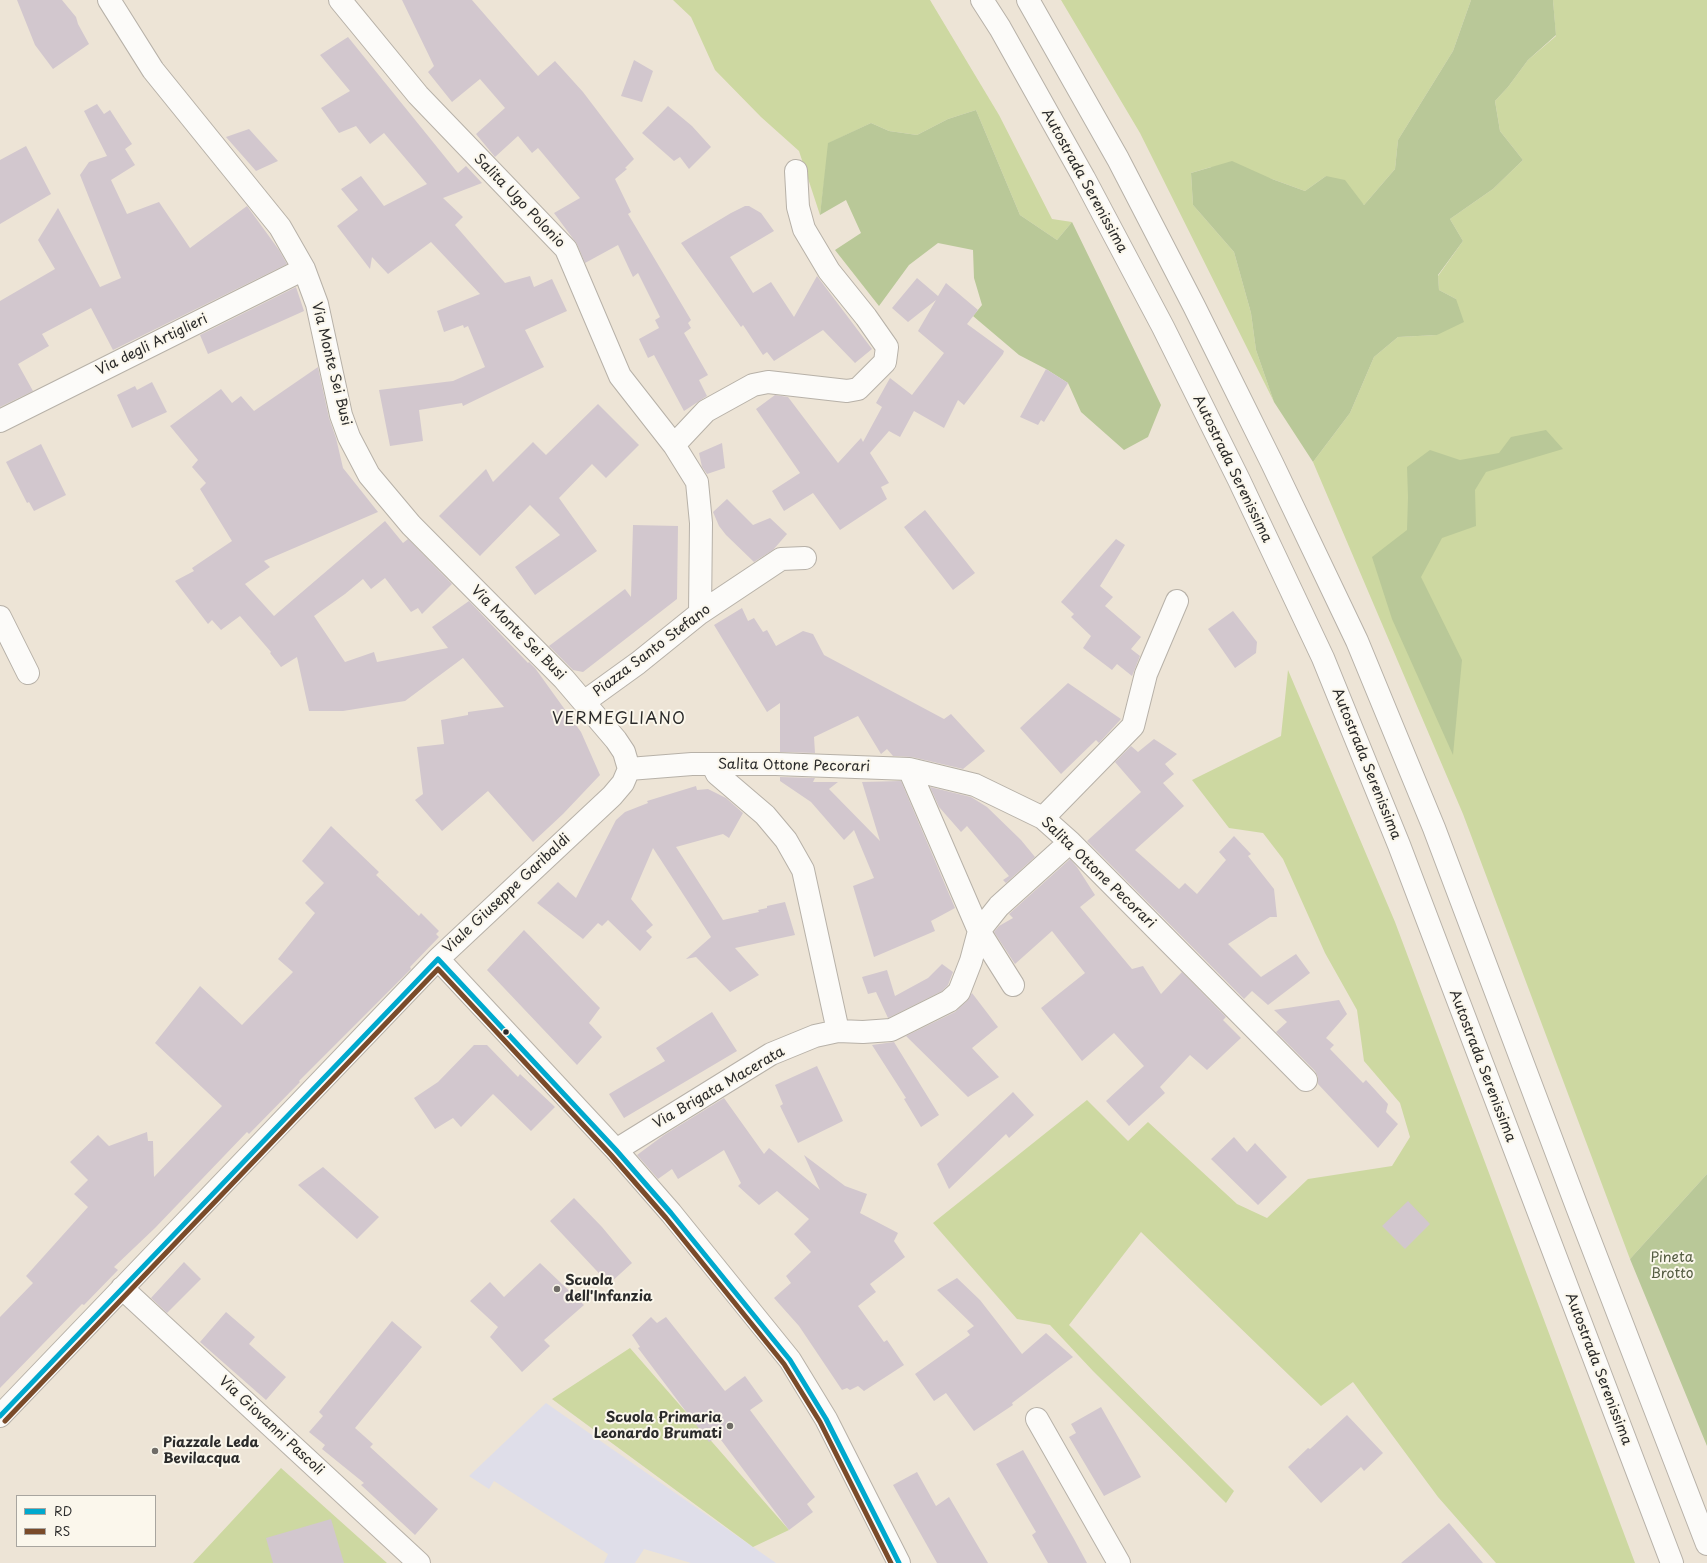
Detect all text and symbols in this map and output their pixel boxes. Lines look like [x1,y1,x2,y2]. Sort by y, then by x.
street label: Autostrada Serenissima [1037,106,1131,256]
street label: Salita Ugo Polonio [470,151,568,251]
street label: Via Monte Sei Busi [308,301,354,427]
street label: Via degli Artiglieri [94,311,210,379]
street label: Autostrada Serenissima [1189,393,1275,545]
street label: Via Monte Sei Busi [467,582,569,684]
street label: Piazza Santo Stefano [590,601,714,701]
street label: Autostrada Serenissima [1328,686,1404,842]
district label: VERMEGLIANO [554,710,684,730]
street label: Salita Ottone Pecorari [718,756,870,776]
street label: Salita Ottone Pecorari [1037,814,1159,932]
street label: Viale Giuseppe Garibaldi [440,831,574,957]
street label: Autostrada Serenissima [1445,987,1519,1145]
unlabelled marker [501,1027,511,1037]
street label: Via Brigata Macerata [650,1043,788,1133]
park label: Pineta Brotto [1650,1250,1694,1282]
place label: Scuola dell'Infanzia [565,1273,653,1306]
marker: Scuola dell'Infanzia [552,1284,562,1294]
street label: Autostrada Serenissima [1561,1290,1635,1448]
street label: Via Giovanni Pascoli [215,1373,327,1479]
place label: Scuola Primaria Leonardo Brumati [594,1410,722,1442]
marker: Scuola Primaria Leonardo Brumati [725,1421,735,1431]
place label: Piazzale Leda Bevilacqua [163,1435,259,1468]
marker: Piazzale Leda Bevilacqua [150,1446,160,1456]
legend [16,1495,156,1547]
text: RD [54,1502,72,1520]
text: RS [54,1522,70,1540]

